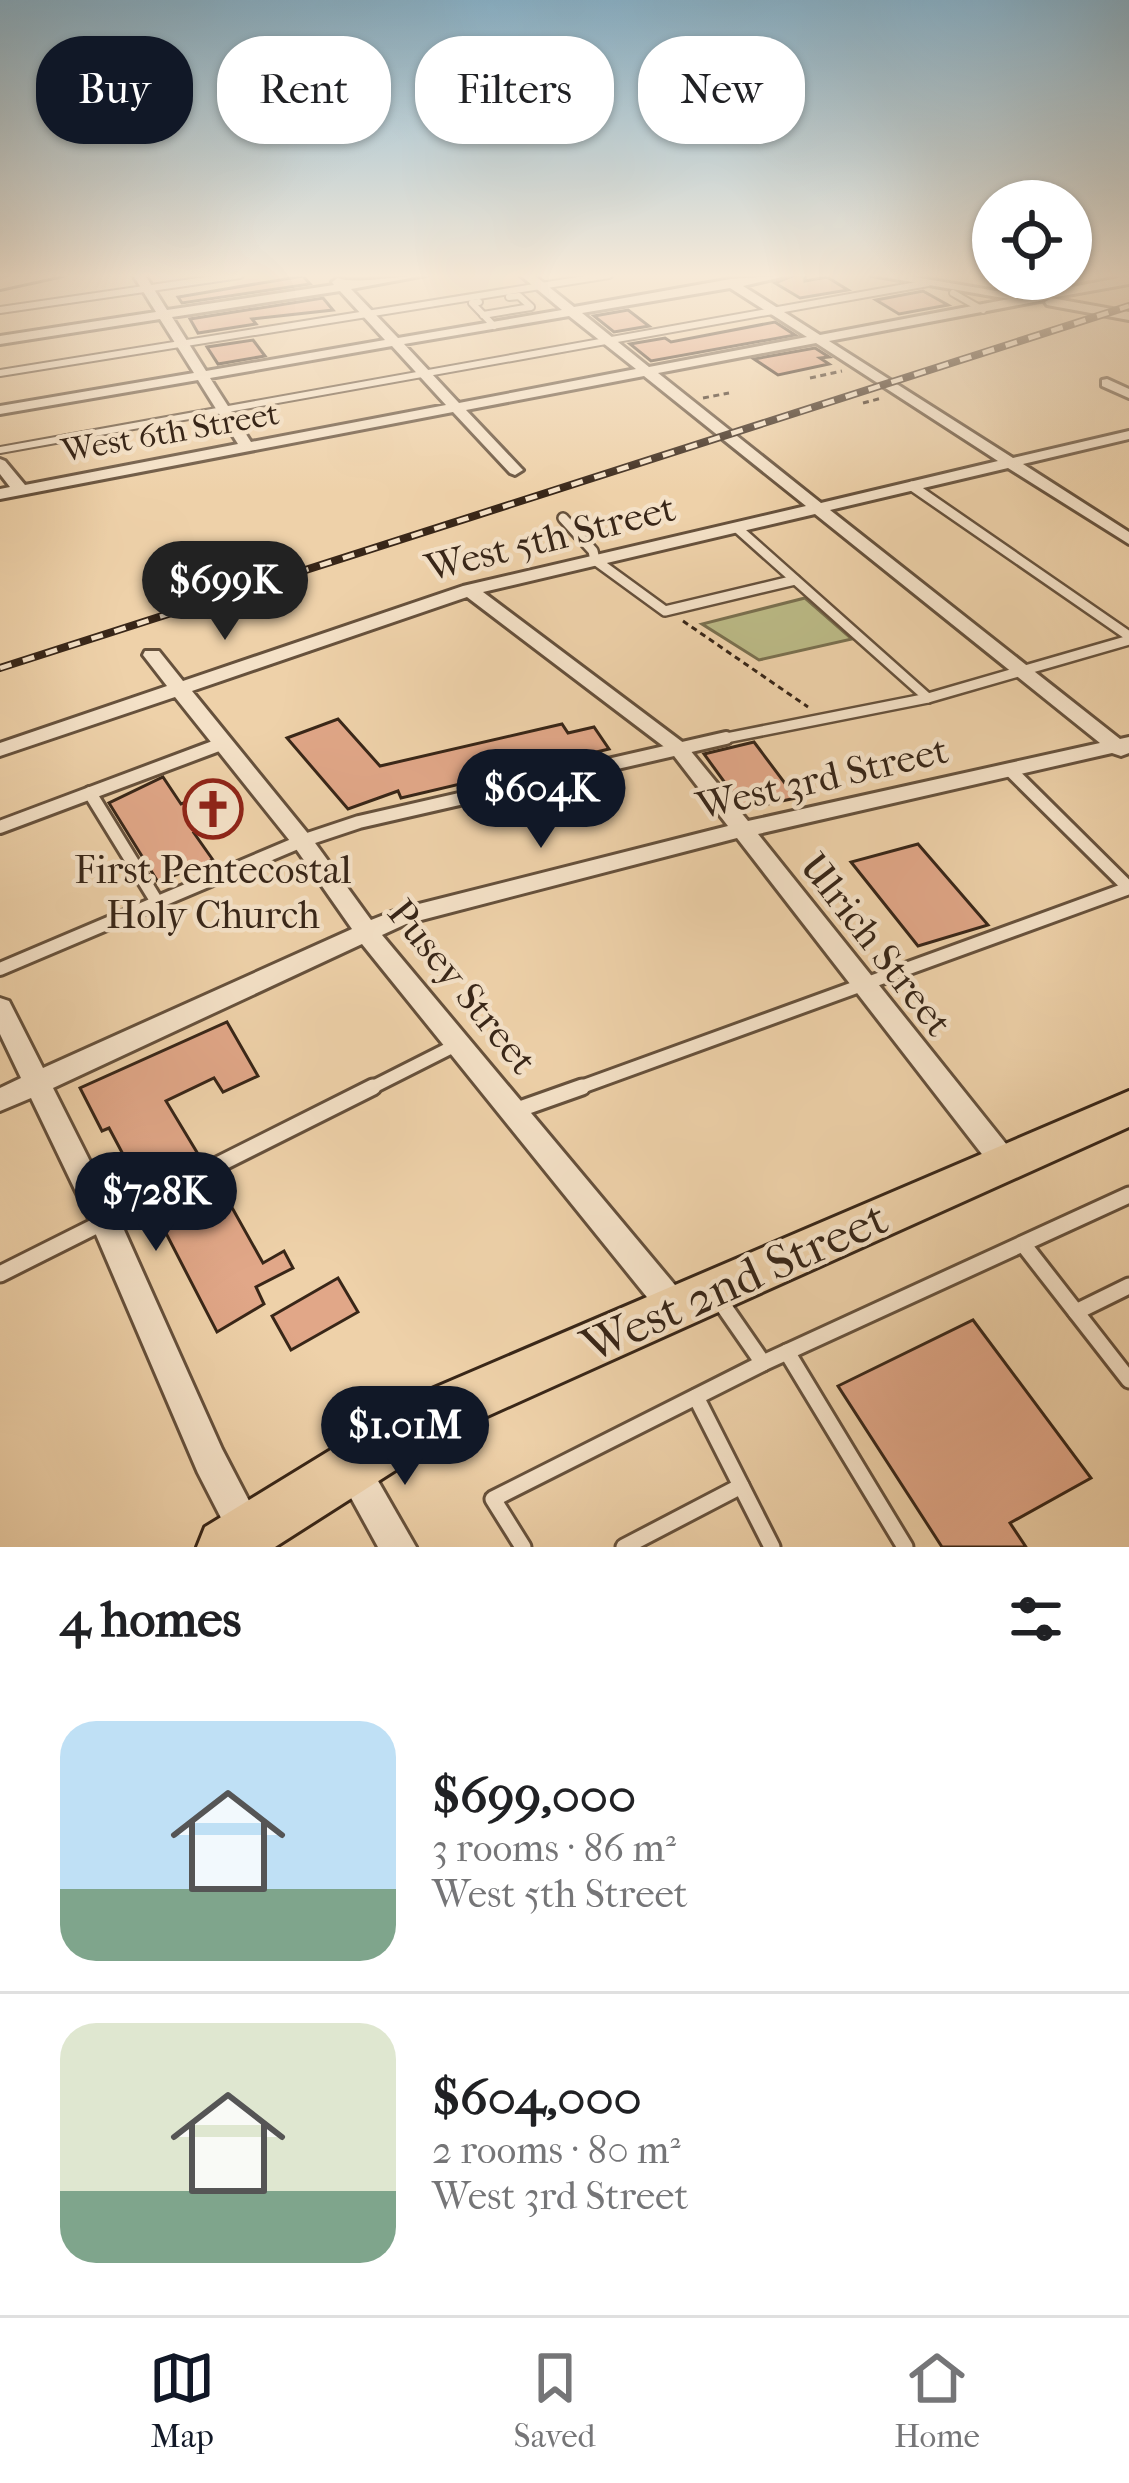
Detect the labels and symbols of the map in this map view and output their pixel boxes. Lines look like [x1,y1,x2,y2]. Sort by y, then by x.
street label: West 6th Street [58,394,282,471]
street label: West 5th Street [420,485,680,591]
pin: $699K [141,541,309,643]
street label: West 3rd Street [691,727,952,829]
pin: $604K [457,749,625,851]
church icon: First Pentecostal Holy Church [182,778,244,840]
street label: Ulrich Street [791,844,962,1045]
place label: First Pentecostal Holy Church [74,847,352,938]
street label: Pusey Street [378,890,546,1083]
pin: $728K [72,1152,240,1254]
street label: West 2nd Street [572,1190,896,1375]
pin: $1.01M [307,1386,503,1488]

